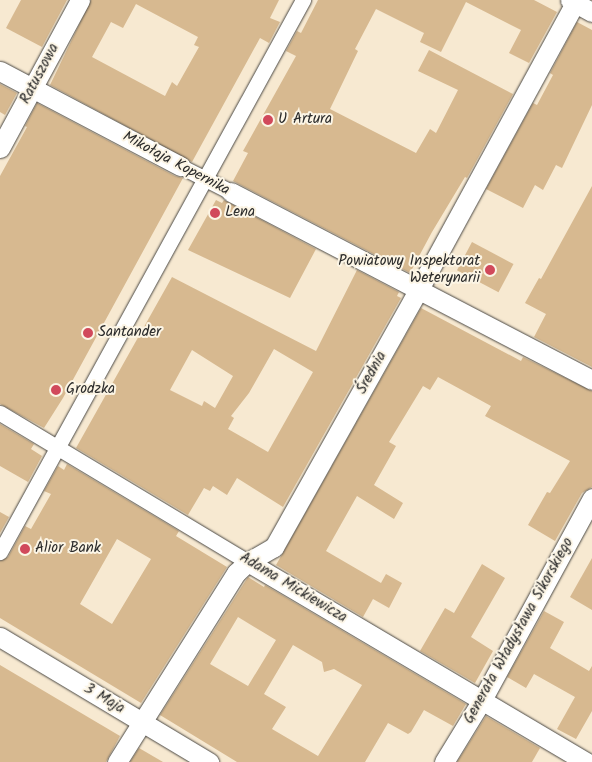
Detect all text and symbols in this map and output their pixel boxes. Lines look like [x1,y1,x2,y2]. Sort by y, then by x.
street label: Ratuszowa [17,41,63,107]
place label: U Artura [278,111,332,129]
marker: U Artura [262,114,274,126]
street label: Mikołaja Kopernika [119,128,233,200]
place label: Lena [225,204,255,222]
marker: Lena [209,207,221,219]
place label: Powiatowy Inspektorat Weterynarii [338,252,480,287]
marker: Powiatowy Inspektorat Weterynarii [484,264,496,276]
place label: Santander [98,324,161,342]
marker: Santander [82,327,94,339]
street label: Średnia [353,349,391,397]
place label: Grodzka [66,381,115,399]
marker: Grodzka [50,384,62,396]
street label: Generała Władysława Sikorskiego [460,535,578,727]
place label: Alior Bank [35,540,101,558]
marker: Alior Bank [19,543,31,555]
street label: Adama Mickiewicza [236,549,350,627]
street label: 3 Maja [80,680,128,718]

